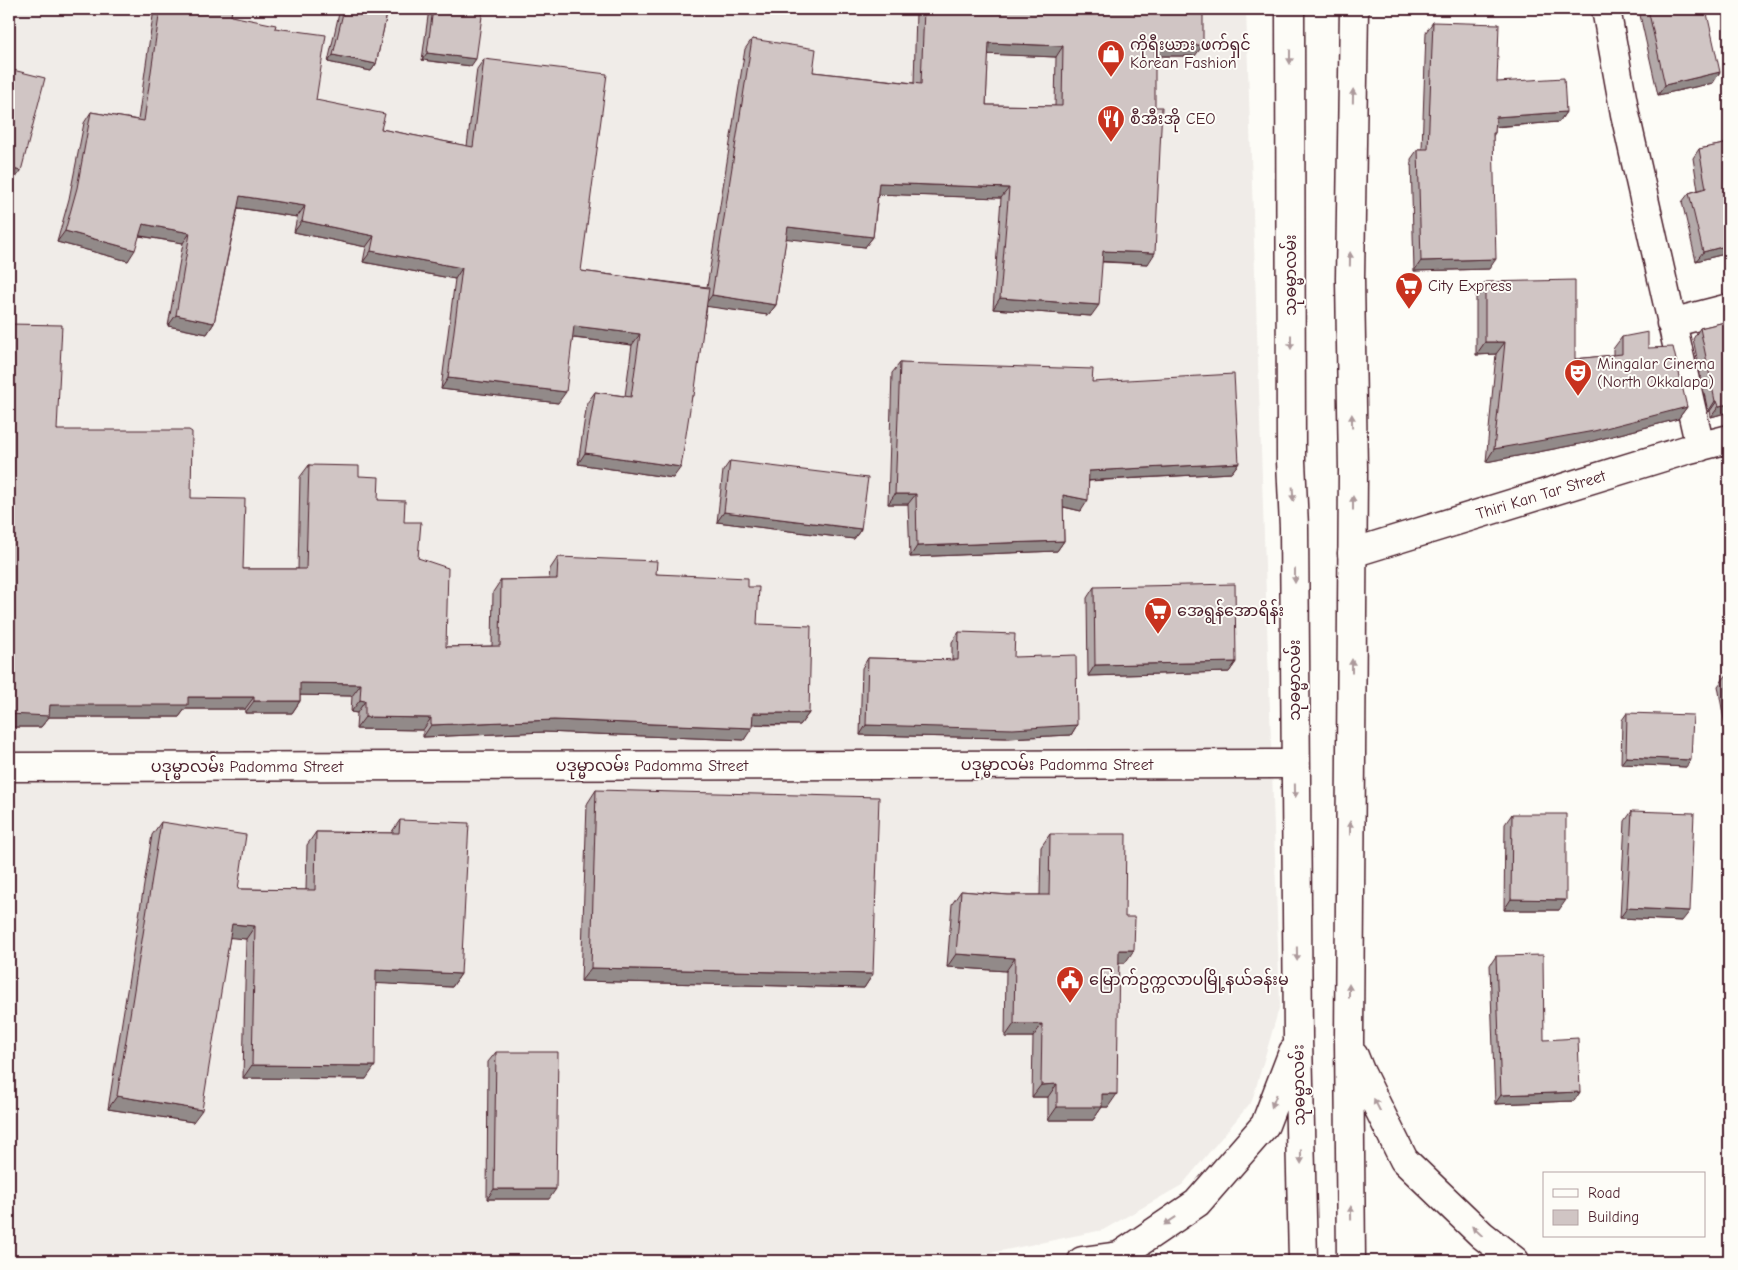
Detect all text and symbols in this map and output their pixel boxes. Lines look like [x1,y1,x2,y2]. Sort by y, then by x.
place label: ကိုရီးယား ဖက်ရှင် Korean Fashion [1130,33,1251,72]
shop icon: ကိုရီးယား ဖက်ရှင် Korean Fashion [1096,39,1126,78]
one-way arrow [1286,50,1294,66]
one-way arrow [1349,88,1357,104]
restaurant icon: စီအီးအို CEO [1096,104,1126,143]
place label: စီအီးအို CEO [1130,108,1215,133]
street label: သုဓမ္မာလမ်း [1279,234,1305,316]
one-way arrow [1346,251,1354,267]
supermarket icon: City Express [1394,271,1424,310]
place label: City Express [1428,277,1512,295]
one-way arrow [1287,335,1295,351]
place label: Mingalar Cinema (North Okkalapa) [1597,355,1715,391]
theatre icon: Mingalar Cinema (North Okkalapa) [1563,358,1593,397]
one-way arrow [1348,413,1356,429]
street label: Thiri Kan Tar Street [1474,467,1608,523]
one-way arrow [1289,487,1297,503]
one-way arrow [1349,495,1357,511]
one-way arrow [1291,568,1299,584]
supermarket icon: အေရွန်အောရိန်း [1143,596,1173,635]
place label: အေရွန်အောရိန်း [1177,599,1284,624]
street label: သုဓမ္မာလမ်း [1283,639,1309,721]
one-way arrow [1348,657,1356,673]
street label: ပဒုမ္မာလမ်း Padomma Street [961,753,1154,779]
street label: ပဒုမ္မာလမ်း Padomma Street [556,754,749,780]
street label: ပဒုမ္မာလမ်း Padomma Street [151,755,344,781]
one-way arrow [1291,783,1299,799]
one-way arrow [1346,820,1354,836]
one-way arrow [1293,946,1301,962]
public building icon: မြောက်ဥက္ကလာပမြို့နယ်ခန်းမ [1055,965,1085,1004]
place label: မြောက်ဥက္ကလာပမြို့နယ်ခန်းမ [1089,968,1289,993]
one-way arrow [1345,982,1353,998]
street label: သုဓမ္မာလမ်း [1286,1044,1314,1126]
one-way arrow [1270,1093,1277,1108]
one-way arrow [1373,1098,1381,1113]
one-way arrow [1297,1150,1305,1166]
legend [1543,1172,1706,1238]
text: Road [1588,1184,1620,1202]
one-way arrow [1347,1204,1355,1220]
text: Building [1588,1208,1639,1226]
one-way arrow [1163,1217,1177,1226]
one-way arrow [1471,1225,1483,1237]

